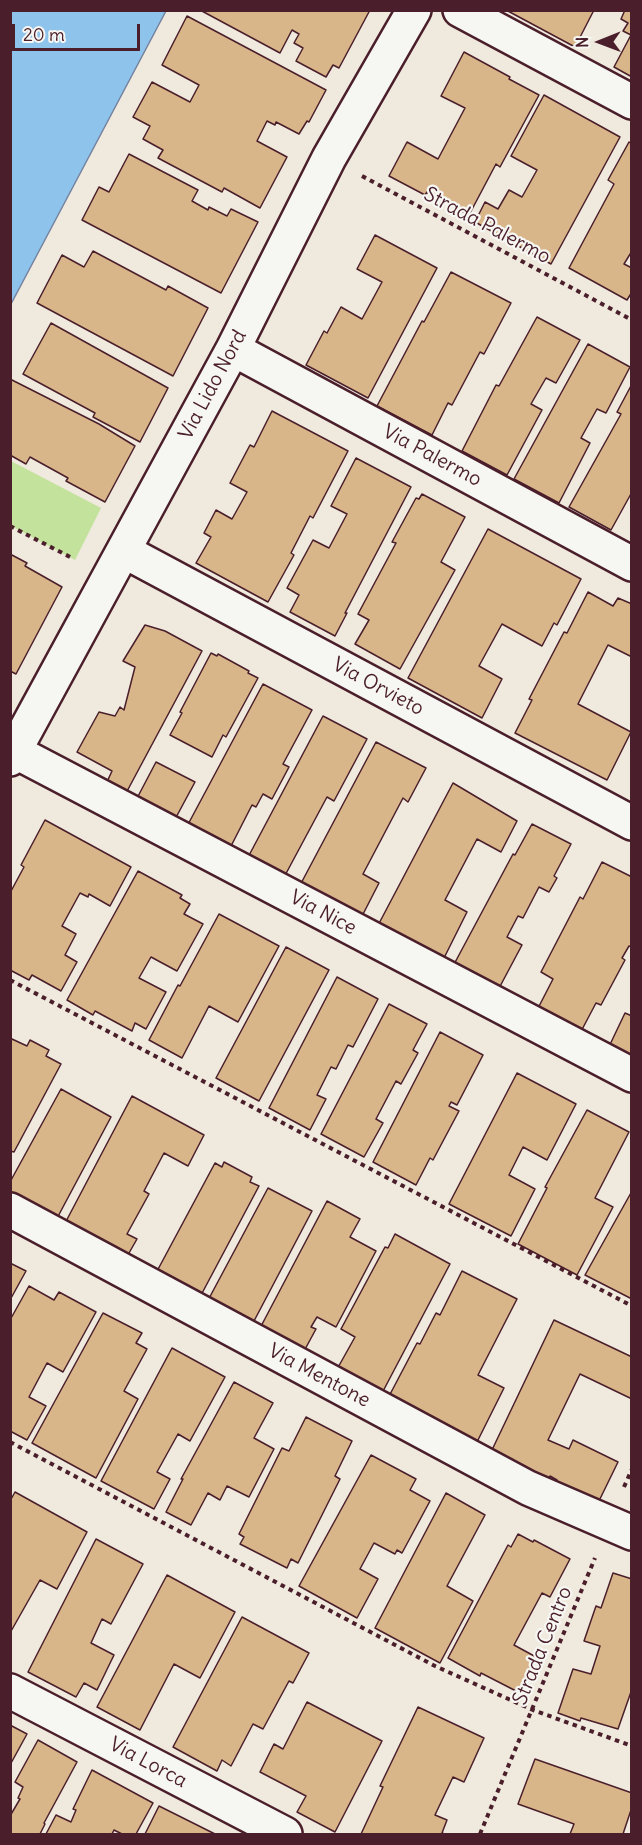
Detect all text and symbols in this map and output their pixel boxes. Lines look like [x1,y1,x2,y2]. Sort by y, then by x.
scale bar [15,12,142,50]
north arrow [570,12,630,72]
text: 20 m [23,23,65,46]
text: N [572,37,592,48]
street label: Strada Palermo [420,183,554,269]
street label: Via Lido Nord [174,326,252,444]
street label: Via Palermo [379,420,485,492]
street label: Via Orvieto [328,653,428,721]
street label: Via Nice [286,886,360,940]
street label: Via Mentone [264,1339,374,1413]
street label: Strada Centro [508,1583,578,1709]
street label: Via Lorca [105,1733,191,1793]

